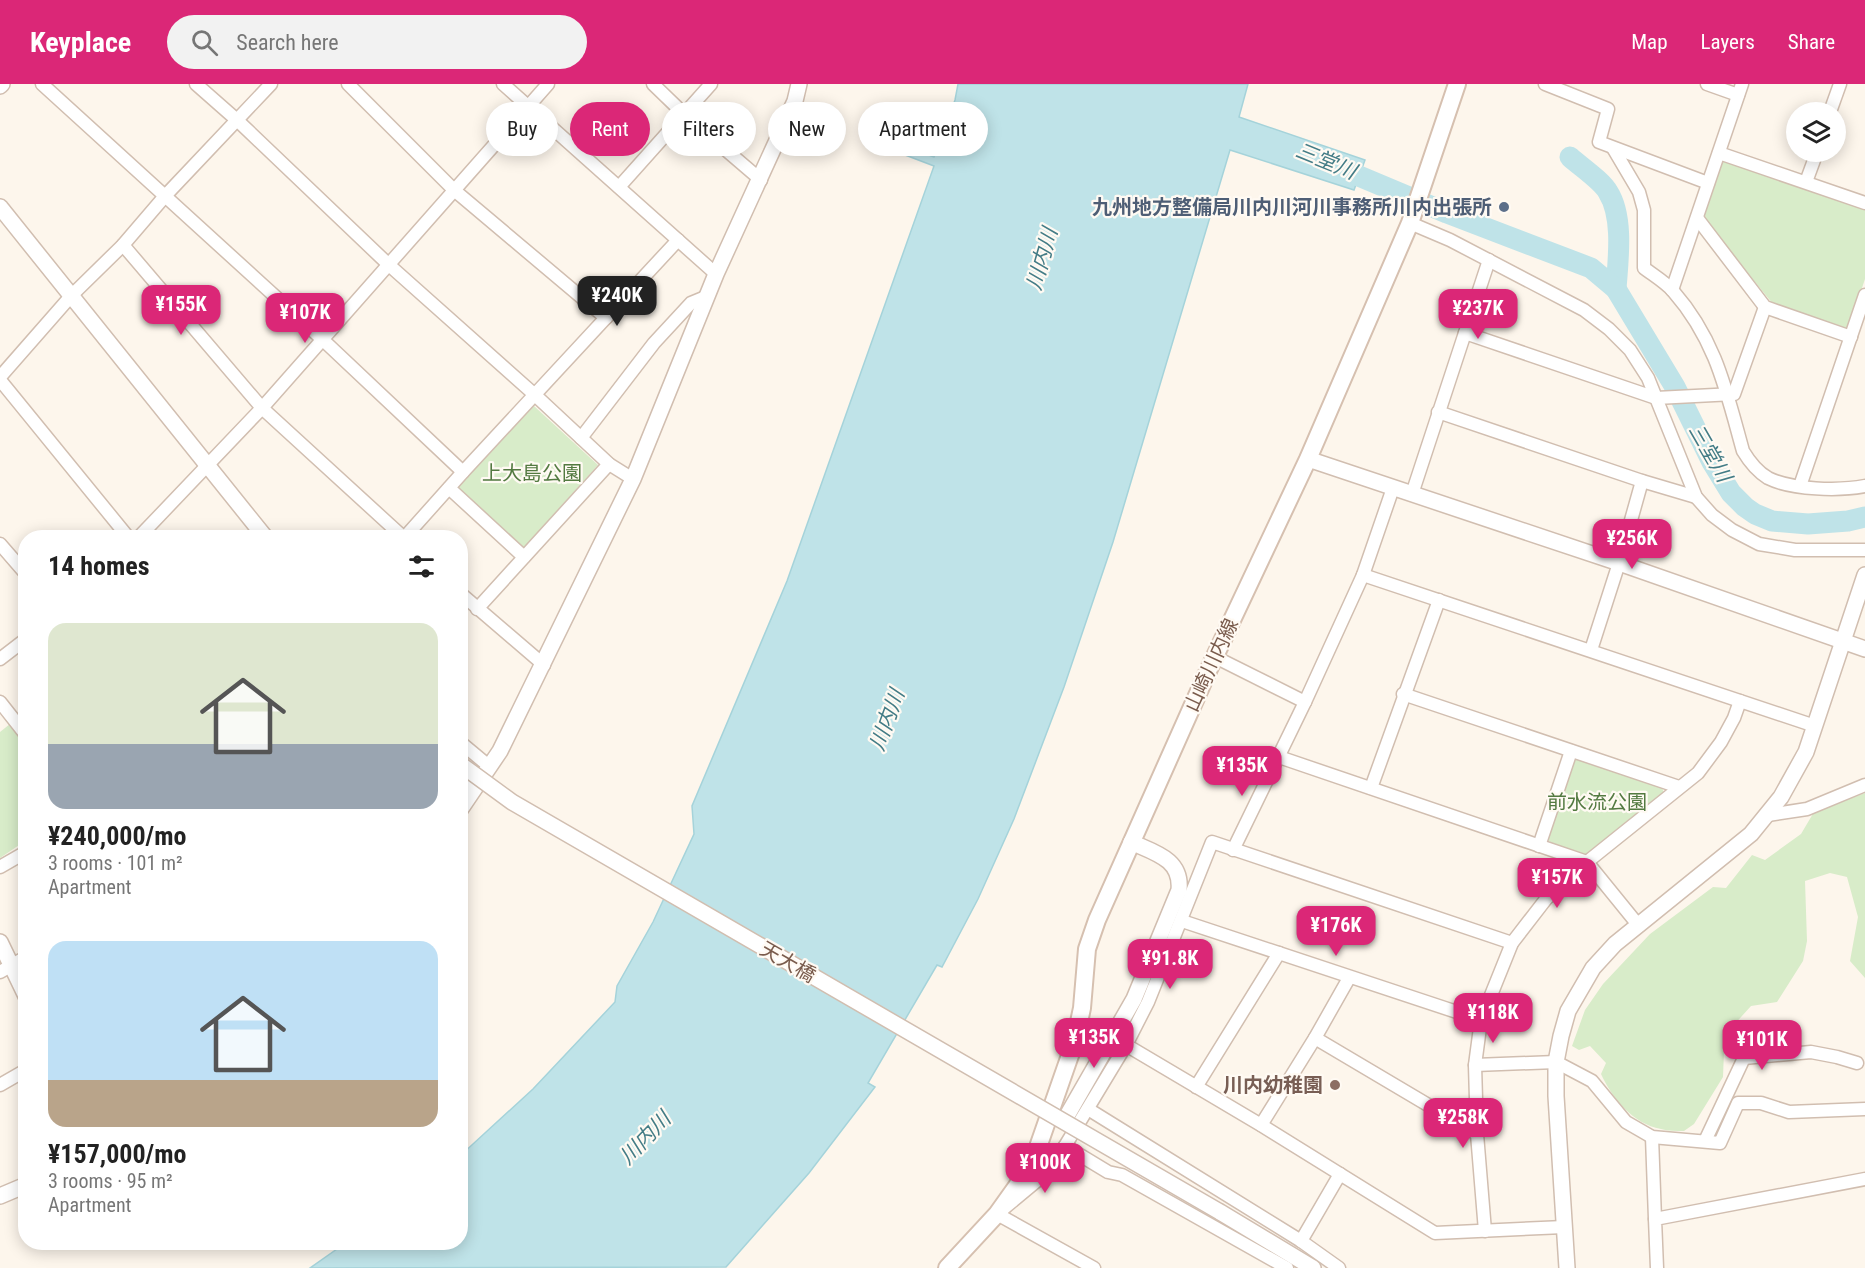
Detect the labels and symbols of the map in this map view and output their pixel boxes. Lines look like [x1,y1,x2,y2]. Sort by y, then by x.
water label: 三堂川 [1292,138,1362,185]
place label: 九州地方整備局川内川河川事務所川内出張所 [1092,195,1492,219]
marker: 九州地方整備局川内川河川事務所川内出張所 [1497,200,1511,214]
water label: 川内川 [1022,223,1063,293]
pin: ¥240K [575,276,659,327]
pin: ¥155K [139,285,223,336]
pin: ¥237K [1436,289,1520,340]
pin: ¥107K [263,293,347,344]
water label: 三堂川 [1684,420,1737,488]
park label: 上大島公園 [482,461,582,485]
pin: ¥256K [1590,519,1674,570]
street label: 山崎川内線 [1179,615,1243,715]
water label: 川内川 [865,684,910,754]
pin: ¥135K [1200,746,1284,797]
park label: 前水流公園 [1547,790,1647,814]
pin: ¥157K [1515,858,1599,909]
pin: ¥176K [1294,906,1378,957]
street label: 天大橋 [756,937,820,987]
pin: ¥91.8K [1121,939,1219,990]
pin: ¥118K [1451,993,1535,1044]
pin: ¥135K [1052,1018,1136,1069]
pin: ¥101K [1720,1020,1804,1071]
place label: 川内幼稚園 [1223,1073,1323,1097]
marker: 川内幼稚園 [1328,1078,1342,1092]
pin: ¥258K [1421,1098,1505,1149]
water label: 川内川 [614,1106,677,1169]
pin: ¥100K [1003,1143,1087,1194]

